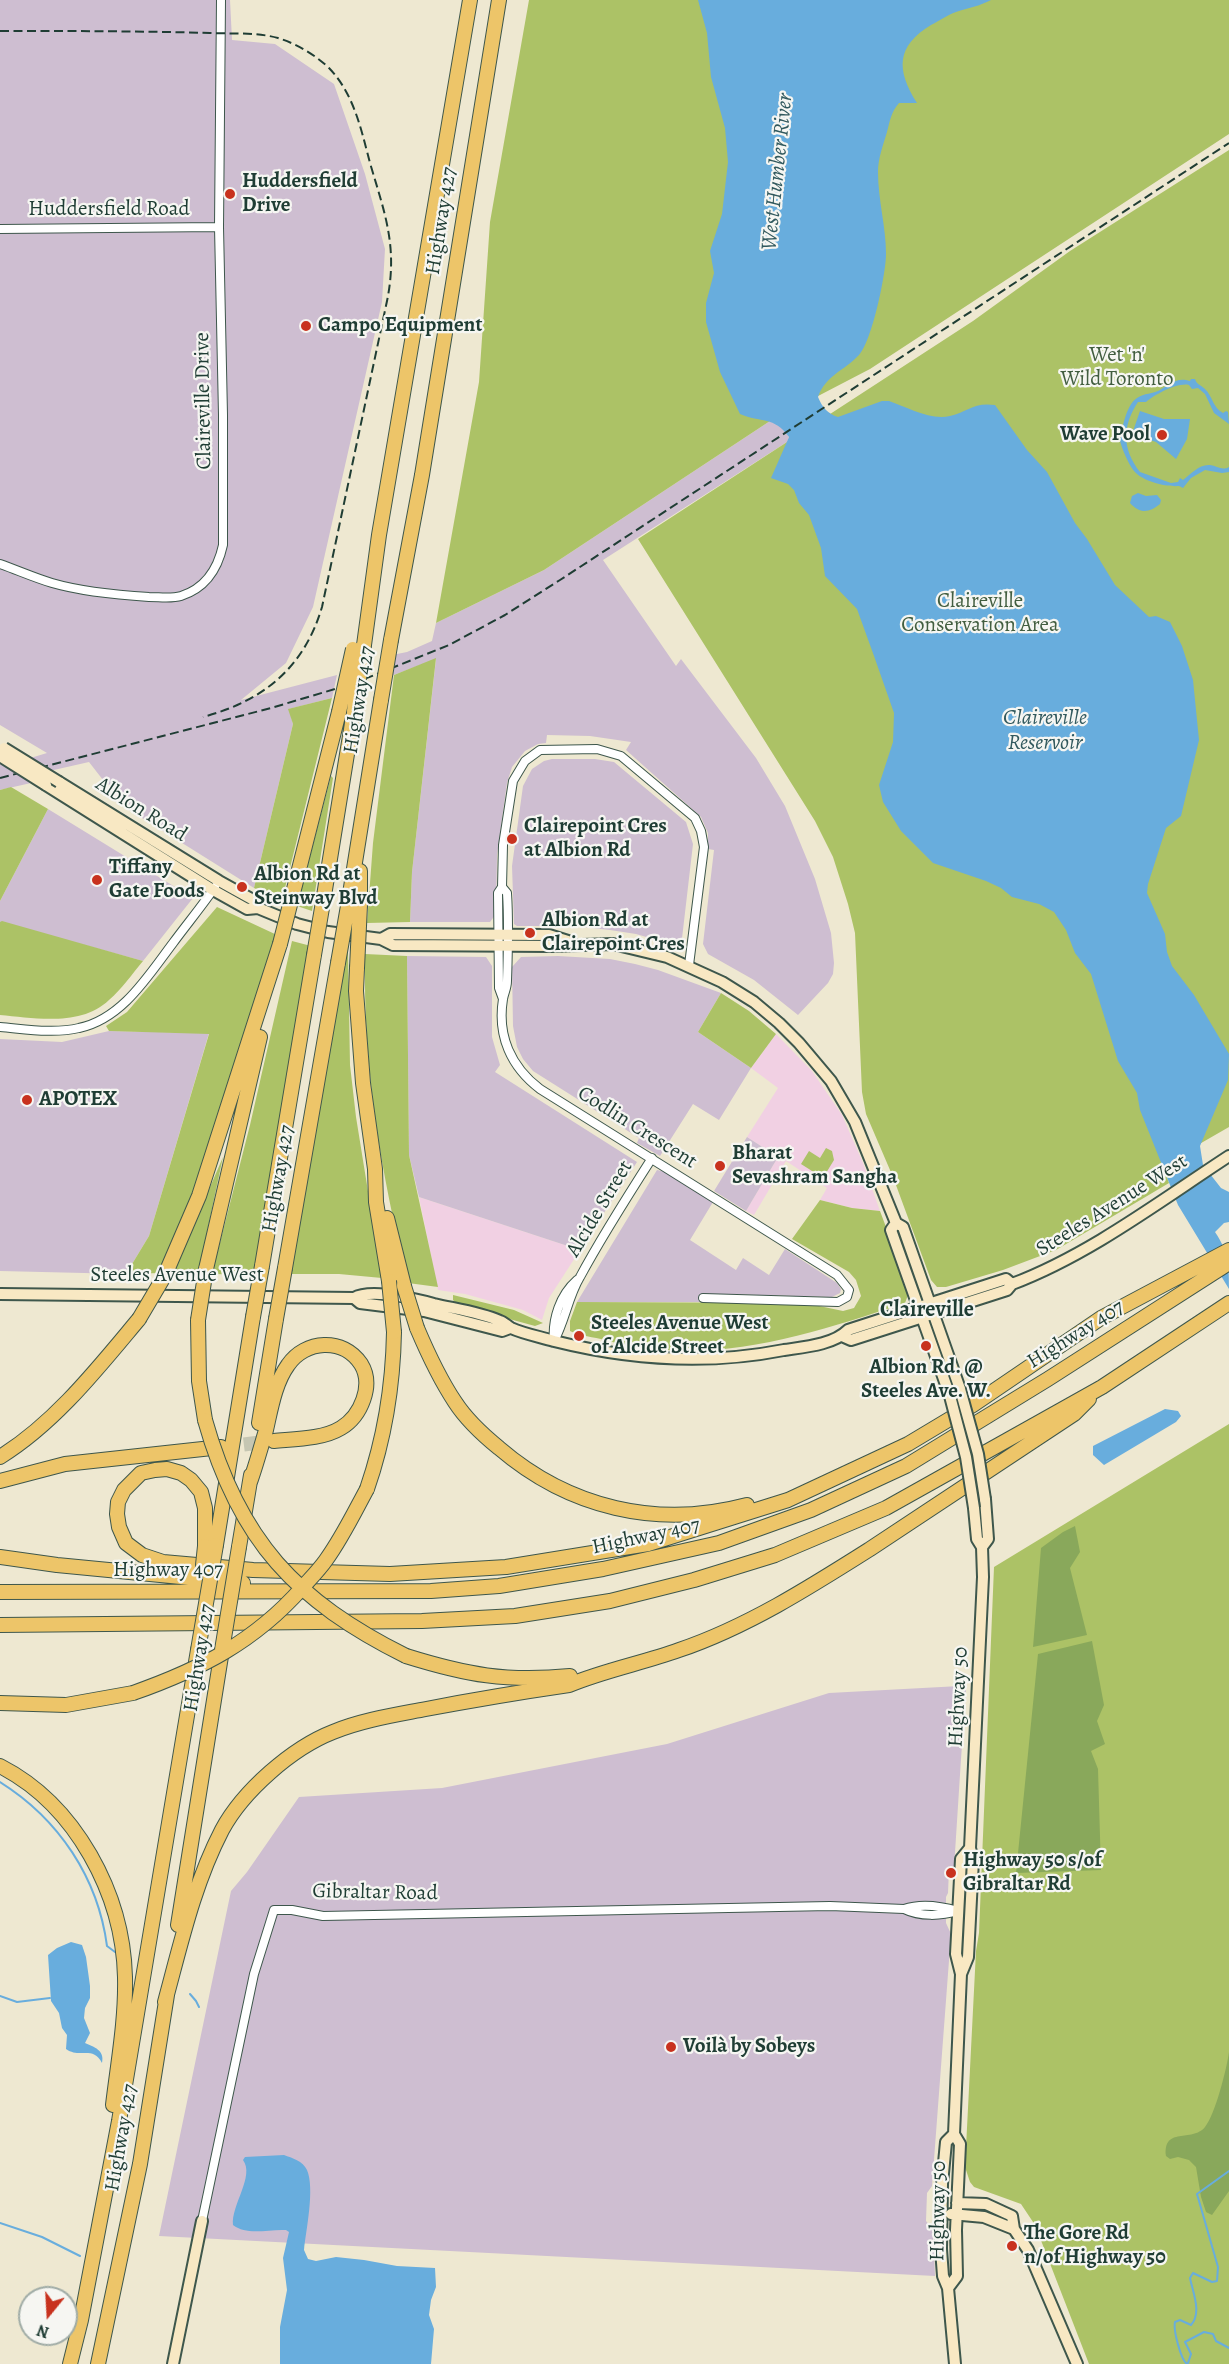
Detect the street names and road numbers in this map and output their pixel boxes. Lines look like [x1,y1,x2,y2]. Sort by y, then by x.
street label: Highway 427 [421,165,463,277]
street label: Huddersfield Road [28,197,190,223]
street label: Claireville Drive [190,332,218,470]
street label: Highway 427 [339,644,381,756]
street label: Albion Road [90,772,192,848]
street label: Codlin Crescent [573,1081,701,1175]
street label: Highway 427 [257,1123,301,1235]
street label: Steeles Avenue West [1032,1149,1192,1263]
street label: Alcide Street [561,1156,639,1262]
street label: Steeles Avenue West [90,1263,264,1289]
street label: Highway 407 [1023,1295,1129,1375]
street label: Highway 407 [590,1513,702,1561]
street label: Highway 407 [113,1558,223,1584]
street label: Highway 427 [179,1602,221,1714]
street label: Highway 50 [944,1646,974,1748]
street label: Gibraltar Road [312,1879,438,1907]
street label: Highway 427 [100,2082,144,2194]
street label: Highway 50 [926,2161,952,2261]

